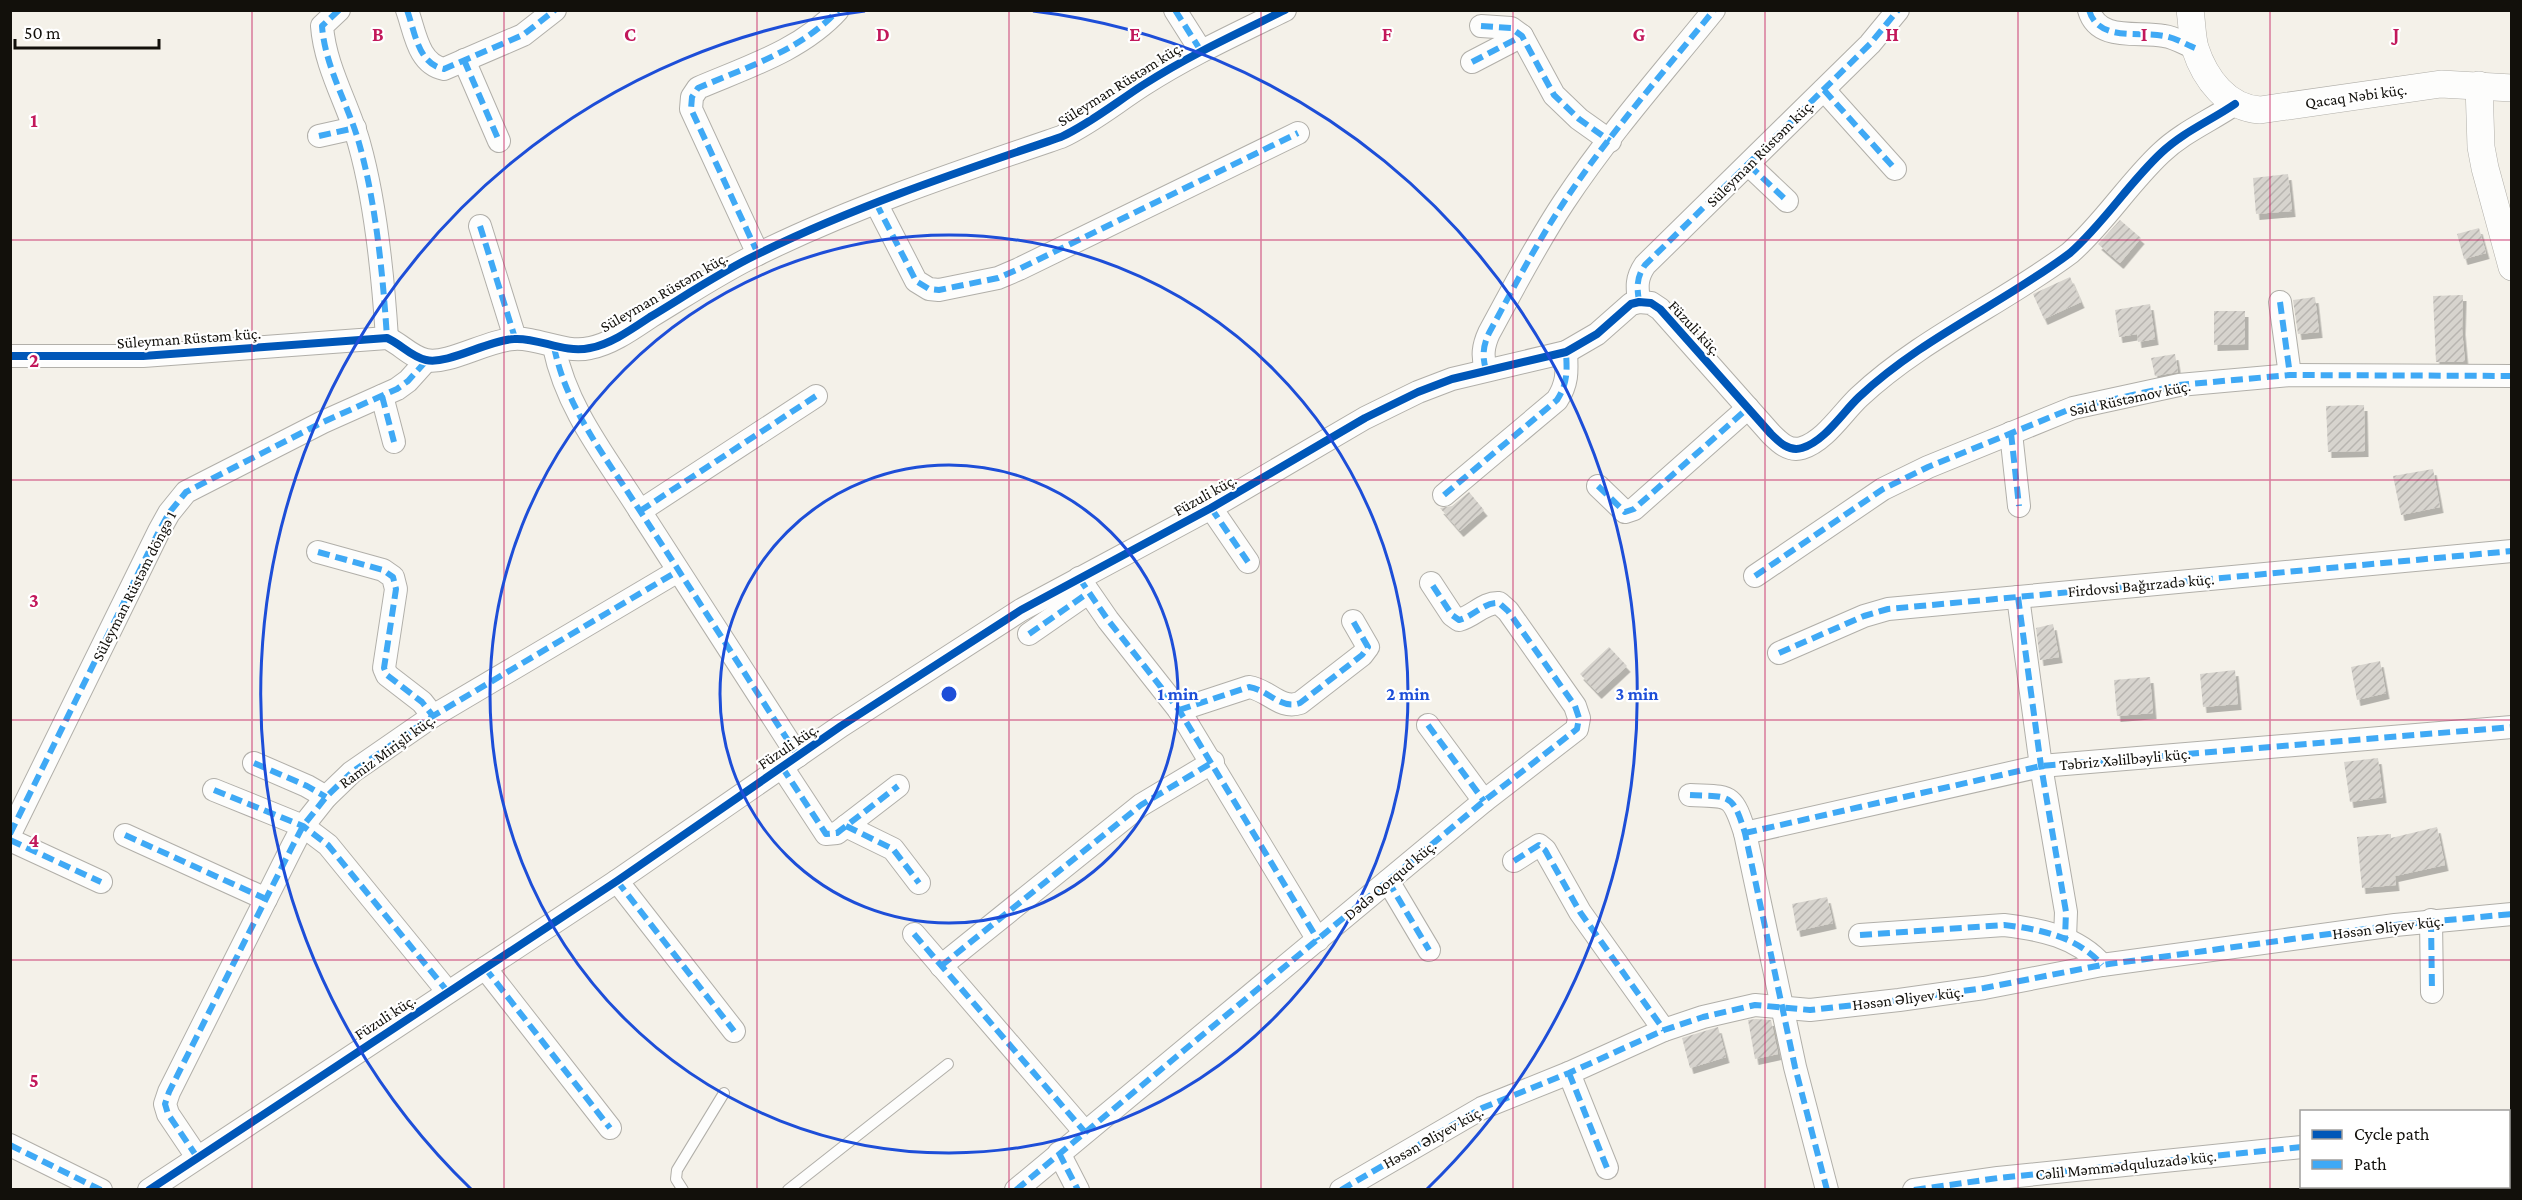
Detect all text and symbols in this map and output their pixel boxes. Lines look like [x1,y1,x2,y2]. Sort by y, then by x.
scale bar [15,12,159,50]
text: 50 m [24,23,61,43]
text: B [372,23,384,45]
text: C [624,23,636,45]
text: D [876,23,890,45]
text: E [1129,23,1141,45]
text: F [1382,23,1393,45]
text: G [1633,23,1646,45]
text: H [1885,23,1899,45]
text: I [2141,23,2148,45]
text: J [2391,23,2400,45]
street label: Süleyman Rüstəm küç. [1054,39,1186,130]
street label: Qacaq Nəbi küç. [2304,80,2408,113]
street label: Süleyman Rüstəm küç. [1703,96,1818,211]
text: 1 [30,109,38,131]
street label: Süleyman Rüstəm küç. [597,249,731,336]
street label: Füzuli küç. [1664,297,1725,360]
street label: Süleyman Rüstəm küç. [116,324,262,353]
text: 2 [29,349,39,371]
street label: Səid Rüstəmov küç. [2068,377,2192,420]
street label: Füzuli küç. [1171,471,1240,520]
street label: Süleyman Rüstəm döngə 1 [89,508,180,664]
street label: Firdovsi Bağırzadə küç. [2067,570,2215,601]
text: 3 [29,589,39,611]
centre of rings [939,684,959,704]
text: 1 min [1158,684,1199,704]
text: 2 min [1386,684,1430,704]
text: 3 min [1615,684,1659,704]
street label: Ramiz Mirişli küç. [336,711,439,792]
street label: Füzuli küç. [755,720,822,773]
street label: Təbriz Xəlilbəyli küç. [2059,745,2192,774]
text: 4 [29,829,40,851]
street label: Dədə Qorqud küç. [1341,837,1440,924]
street label: Həsən Əliyev küç. [2331,912,2445,943]
street label: Həsən Əliyev küç. [1851,983,1965,1014]
street label: Füzuli küç. [351,991,419,1044]
text: 5 [29,1069,39,1091]
street label: Həsən Əliyev küç. [1380,1102,1487,1172]
legend [2300,1110,2510,1188]
text: Cycle path [2354,1124,2430,1144]
street label: Cəlil Məmmədquluzadə küç. [2035,1147,2218,1184]
text: Path [2354,1154,2387,1174]

